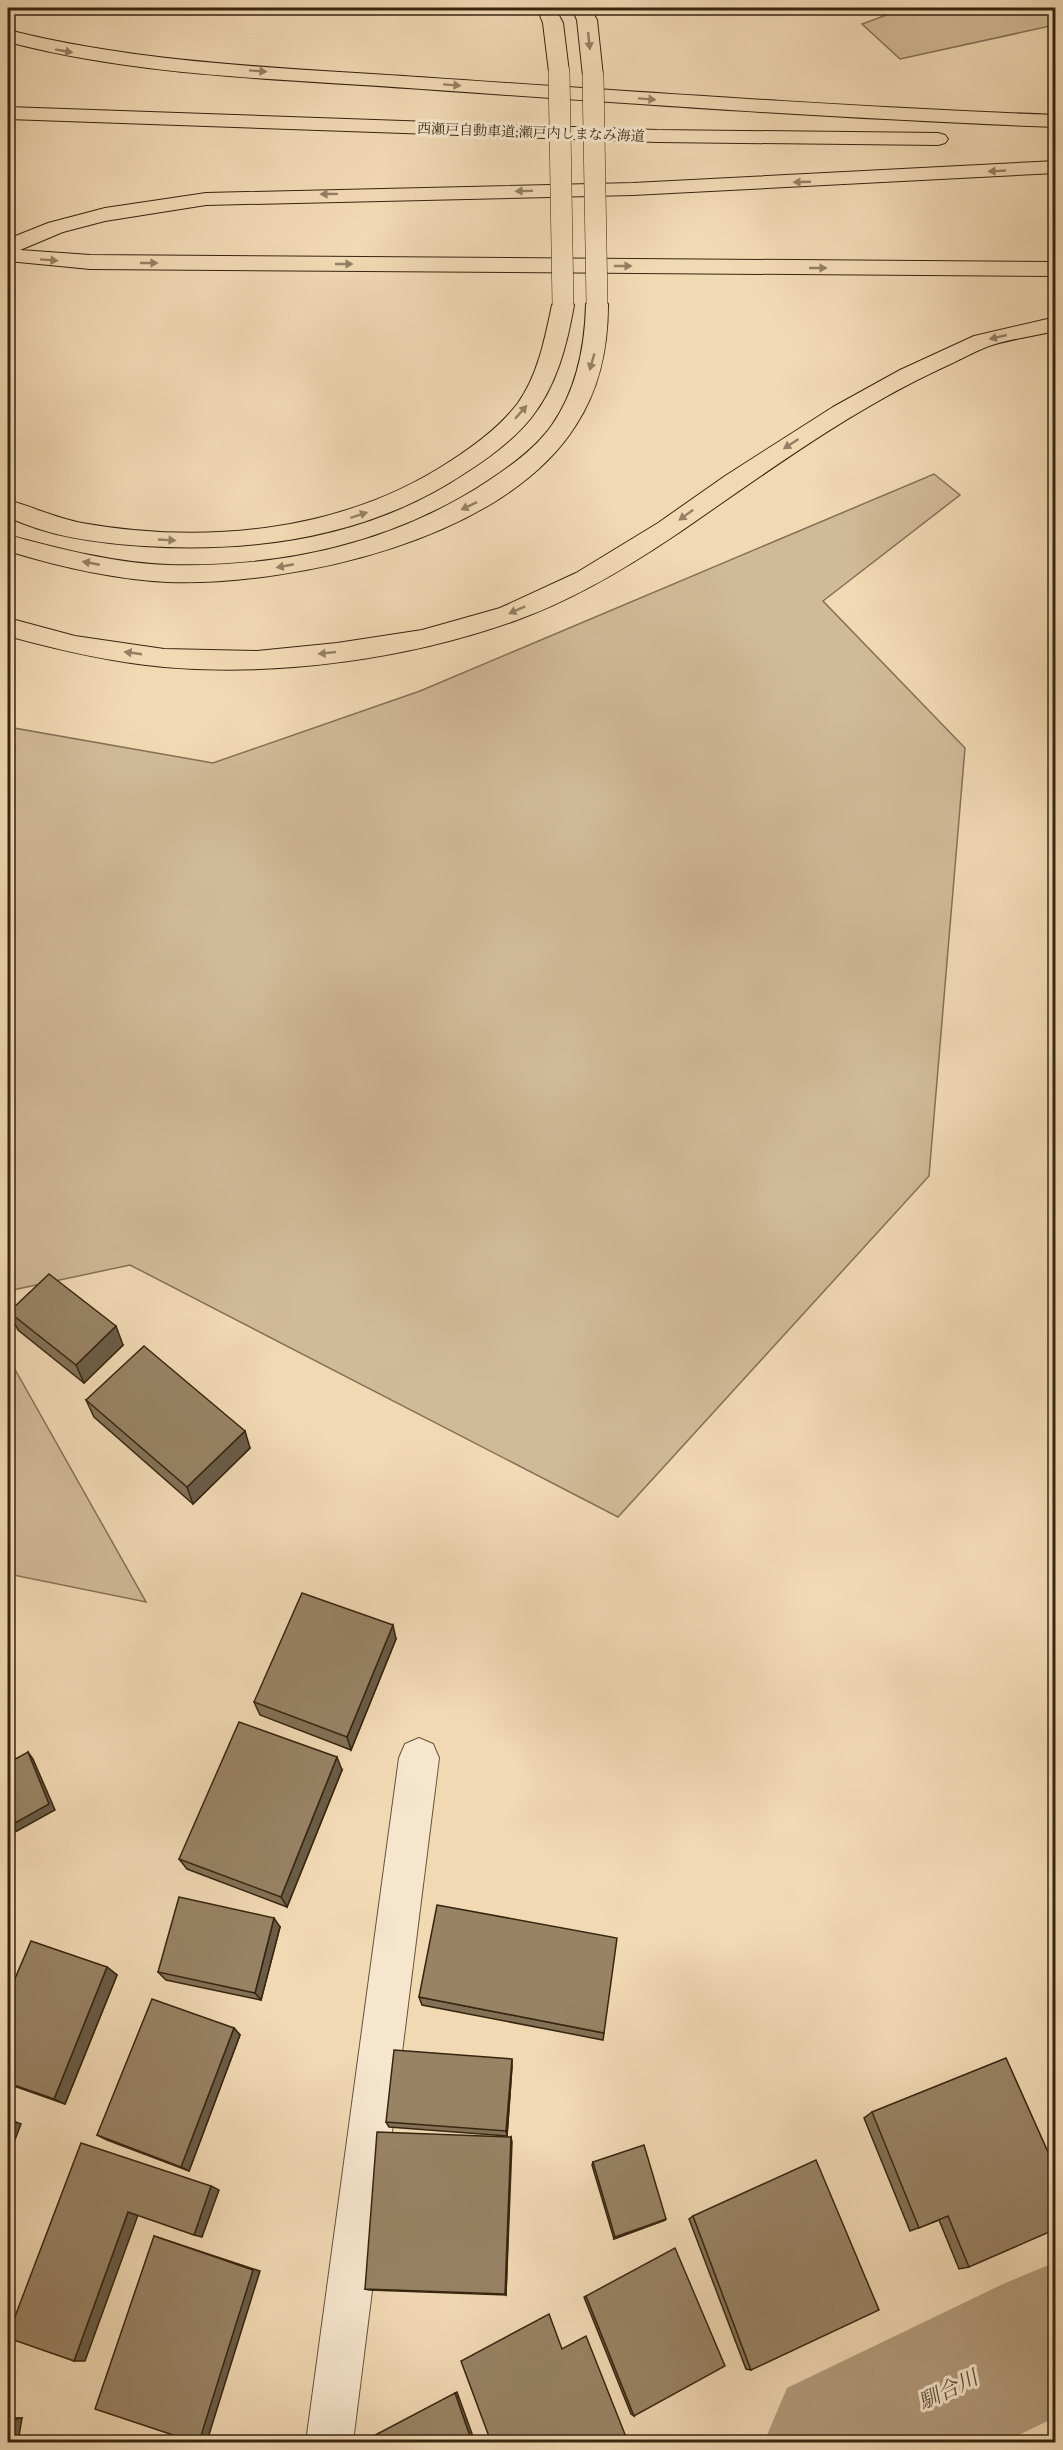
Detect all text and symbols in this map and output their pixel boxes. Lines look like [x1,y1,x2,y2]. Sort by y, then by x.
one-way arrow [584,32,594,51]
one-way arrow [55,46,74,55]
one-way arrow [249,66,268,76]
one-way arrow [443,80,462,90]
one-way arrow [638,94,657,104]
street label: 西瀬戸自動車道;瀬戸内しまなみ海道 [417,120,645,145]
one-way arrow [988,166,1007,175]
one-way arrow [793,177,812,186]
one-way arrow [514,186,533,196]
one-way arrow [319,190,338,199]
one-way arrow [39,255,58,265]
one-way arrow [139,258,158,268]
one-way arrow [334,259,353,269]
one-way arrow [613,261,632,271]
one-way arrow [808,263,827,272]
one-way arrow [989,333,1008,343]
one-way arrow [586,353,596,371]
one-way arrow [514,405,528,420]
one-way arrow [783,438,800,449]
one-way arrow [461,501,478,511]
one-way arrow [679,509,695,521]
one-way arrow [350,510,368,520]
one-way arrow [157,535,176,544]
one-way arrow [81,558,100,567]
one-way arrow [275,562,294,571]
one-way arrow [507,605,525,615]
one-way arrow [318,648,337,658]
one-way arrow [123,649,142,658]
water label: 馴合川 [914,2365,983,2415]

